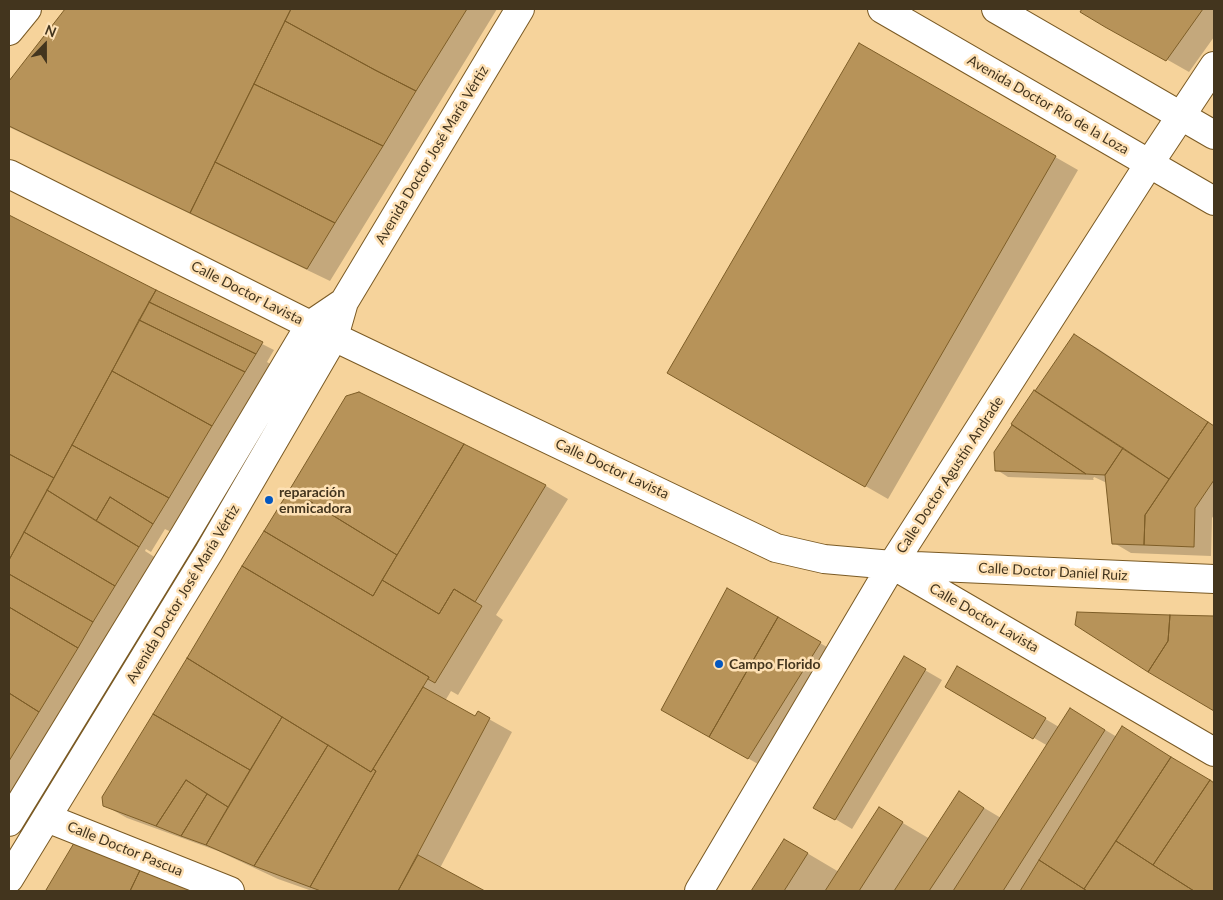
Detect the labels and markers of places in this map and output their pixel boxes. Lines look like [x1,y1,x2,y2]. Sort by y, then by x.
place label: reparación enmicadora [279,484,352,516]
marker: reparación enmicadora [263,494,275,506]
place label: Campo Florido [729,656,821,672]
marker: Campo Florido [713,658,725,670]

